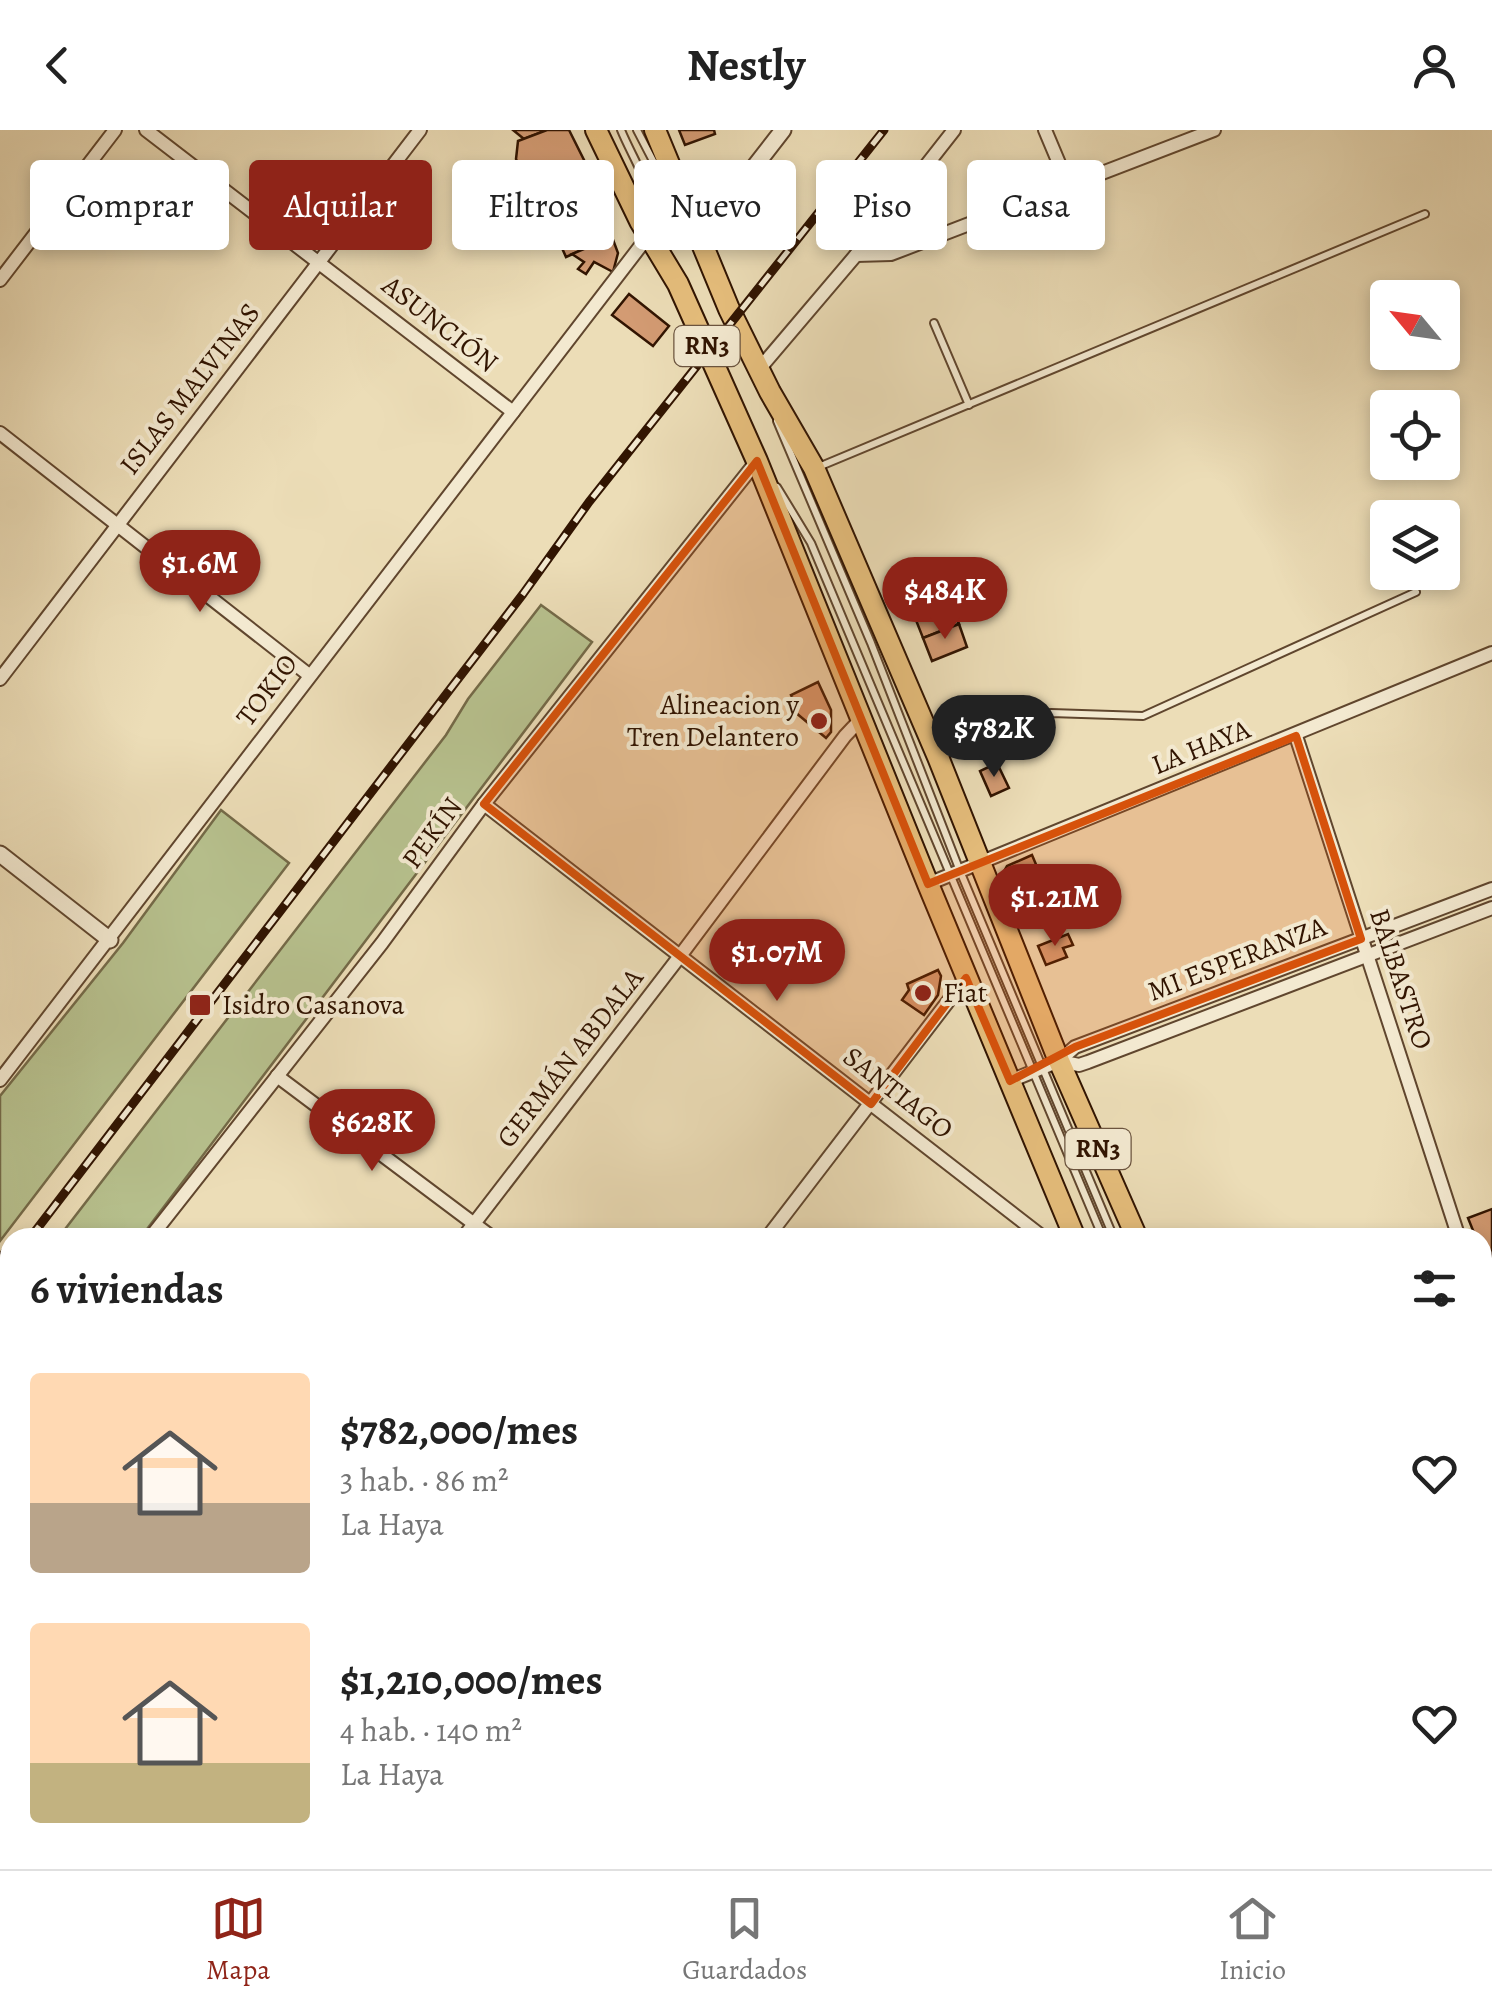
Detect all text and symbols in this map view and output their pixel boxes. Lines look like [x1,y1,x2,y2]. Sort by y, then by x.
text: Nestly [687,34,805,96]
icon: back [30,38,85,93]
icon: person [1407,38,1462,93]
chip: Comprar [30,160,229,250]
chip: Alquilar [249,160,432,250]
chip: Filtros [452,160,614,250]
chip: Nuevo [634,160,796,250]
chip: Piso [816,160,947,250]
chip: Casa [967,160,1105,250]
street label: ASUNCIÓN [373,266,506,381]
north arrow [1370,280,1460,370]
map controls [1370,280,1460,590]
street label: ISLAS MALVINAS [111,295,269,483]
road number: RN3 [674,326,740,366]
button: locate [1370,390,1460,480]
button: layers [1370,500,1460,590]
pin: $1.6M [130,530,270,615]
text: $1.6M [161,540,239,584]
pin: $484K [875,557,1015,642]
text: $484K [904,567,986,611]
street label: TOKIO [227,646,307,734]
place label: Alineacion y Tren Delantero [627,686,800,756]
pin: $782K [924,695,1064,780]
text: $782K [954,705,1034,749]
marker: Alineacion y Tren Delantero [808,710,830,732]
street label: LA HAYA [1146,710,1257,784]
street label: PEKÍN [393,790,471,876]
pin: $1.21M [974,864,1136,949]
text: $1.21M [1011,874,1100,918]
street label: BALBASTRO [1360,904,1442,1054]
street label: MI ESPERANZA [1142,907,1332,1011]
pin: $1.07M [696,919,858,1004]
text: $1.07M [731,929,823,973]
street label: GERMÁN ABDALA [488,960,653,1156]
place label: Fiat [943,974,987,1012]
marker: Fiat [912,982,934,1004]
place label: Isidro Casanova [222,986,404,1024]
marker: Isidro Casanova [187,992,213,1018]
street label: SANTIAGO [835,1038,961,1148]
pin: $628K [302,1089,442,1174]
text: $628K [331,1099,413,1143]
road number: RN3 [1066,1129,1130,1169]
text: 6 viviendas [30,1260,224,1317]
icon: filters [1407,1261,1462,1316]
text: $782,000/mes [340,1401,578,1458]
icon: home [110,1413,230,1533]
icon: heart [1407,1446,1462,1501]
text: 3 hab. · 86 m² [340,1458,509,1502]
text: La Haya [340,1502,444,1546]
text: $1,210,000/mes [340,1651,603,1708]
icon: home [110,1663,230,1783]
icon: heart [1407,1696,1462,1751]
text: 4 hab. · 140 m² [340,1708,522,1752]
text: La Haya [340,1752,444,1796]
tab: Mapa [206,1891,270,1989]
tab: Guardados [682,1891,807,1989]
tab: Inicio [1219,1891,1286,1989]

